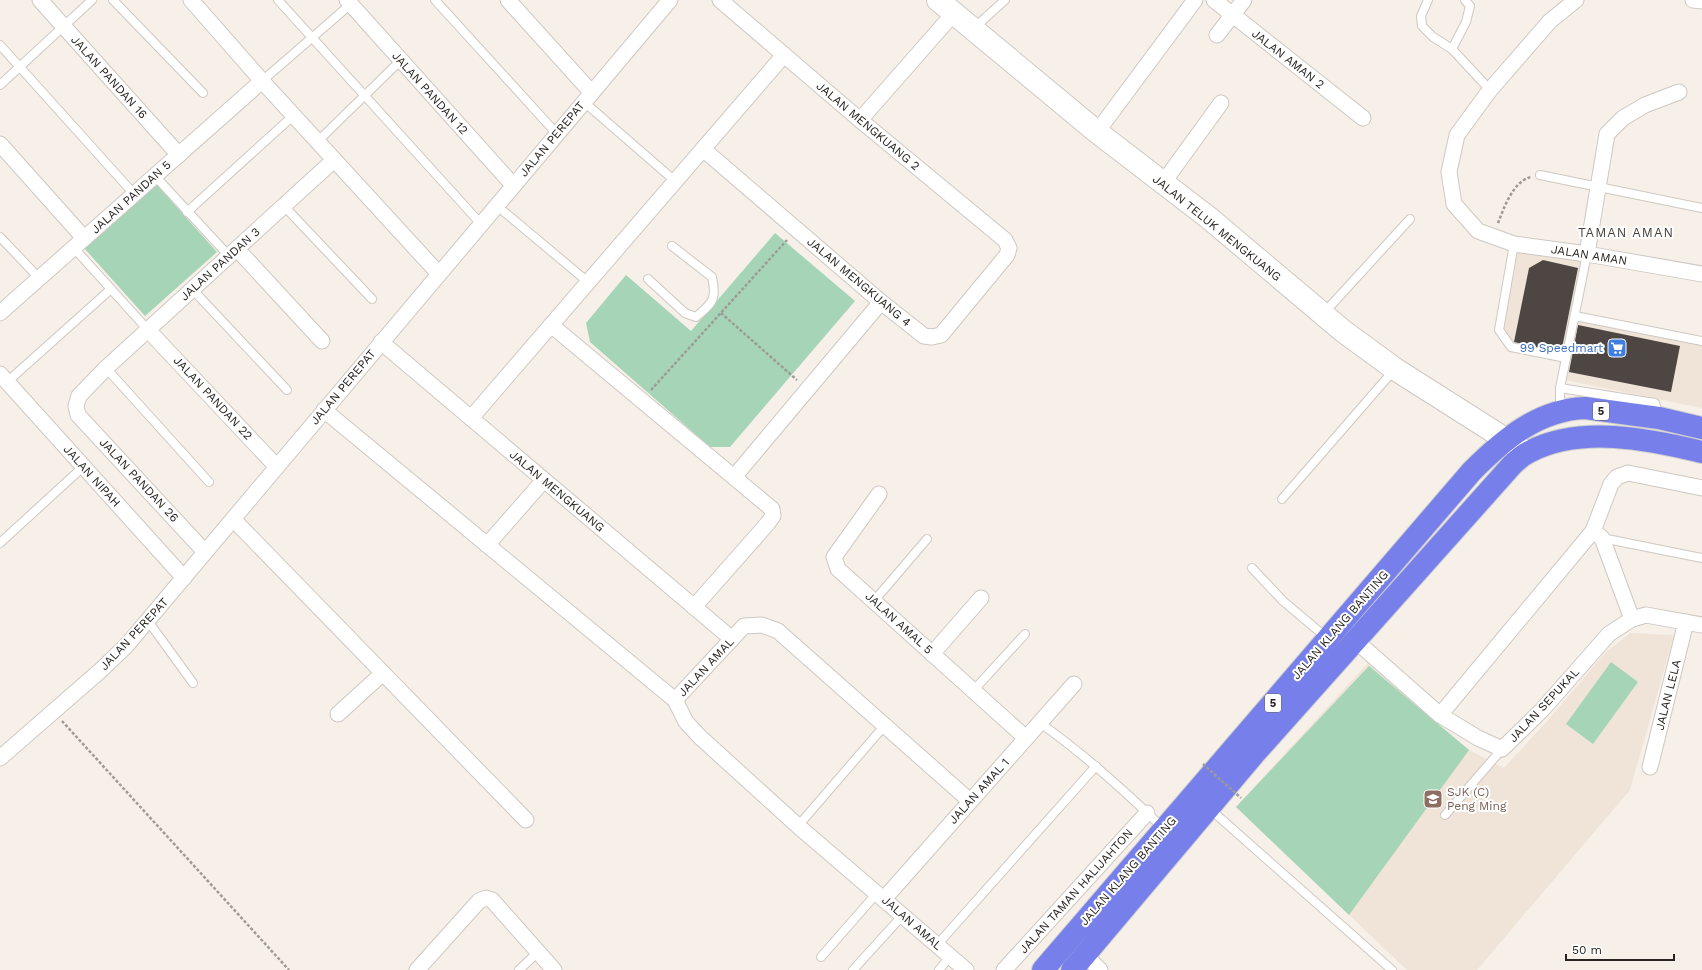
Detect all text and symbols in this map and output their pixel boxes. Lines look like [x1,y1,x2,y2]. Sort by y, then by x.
street label: JALAN AMAN 2 [1249,26,1327,92]
street label: JALAN PANDAN 16 [68,33,150,121]
street label: JALAN PANDAN 12 [389,49,471,137]
street label: JALAN MENGKUANG 2 [814,79,922,173]
street label: JALAN PEREPAT [516,99,588,179]
street label: JALAN PANDAN 5 [88,158,174,236]
street label: JALAN TELUK MENGKUANG [1150,172,1284,284]
street label: JALAN PANDAN 3 [177,225,263,303]
district label: TAMAN AMAN [1578,225,1674,240]
street label: JALAN MENGKUANG 4 [804,235,914,329]
street label: JALAN AMAN [1550,242,1628,268]
supermarket icon: 99 Speedmart [1606,337,1628,359]
place label: 99 Speedmart [1520,341,1603,355]
street label: JALAN PEREPAT [307,347,379,427]
street label: JALAN PANDAN 22 [171,353,255,443]
road number: 5 [1593,402,1609,420]
street label: JALAN PANDAN 26 [97,435,181,525]
street label: JALAN NIPAH [61,442,123,510]
street label: JALAN MENGKUANG [507,447,607,535]
street label: JALAN KLANG BANTING [1289,568,1391,682]
street label: JALAN AMAL 5 [862,589,936,657]
street label: JALAN PEREPAT [97,595,171,673]
street label: JALAN AMAL [675,635,737,699]
street label: JALAN LELA [1652,658,1684,732]
street label: JALAN SEPUKAL [1506,665,1582,745]
road number: 5 [1265,694,1281,712]
street label: JALAN AMAL 1 [946,755,1012,827]
place label: SJK (C) Peng Ming [1447,785,1507,813]
school or university icon: SJK (C) Peng Ming [1422,788,1444,810]
street label: JALAN KLANG BANTING [1077,814,1179,928]
street label: JALAN TAMAN HALIJAHTON [1016,826,1136,956]
street label: JALAN AMAL [879,893,945,953]
scale bar [1566,936,1674,962]
text: 50 m [1572,943,1602,957]

